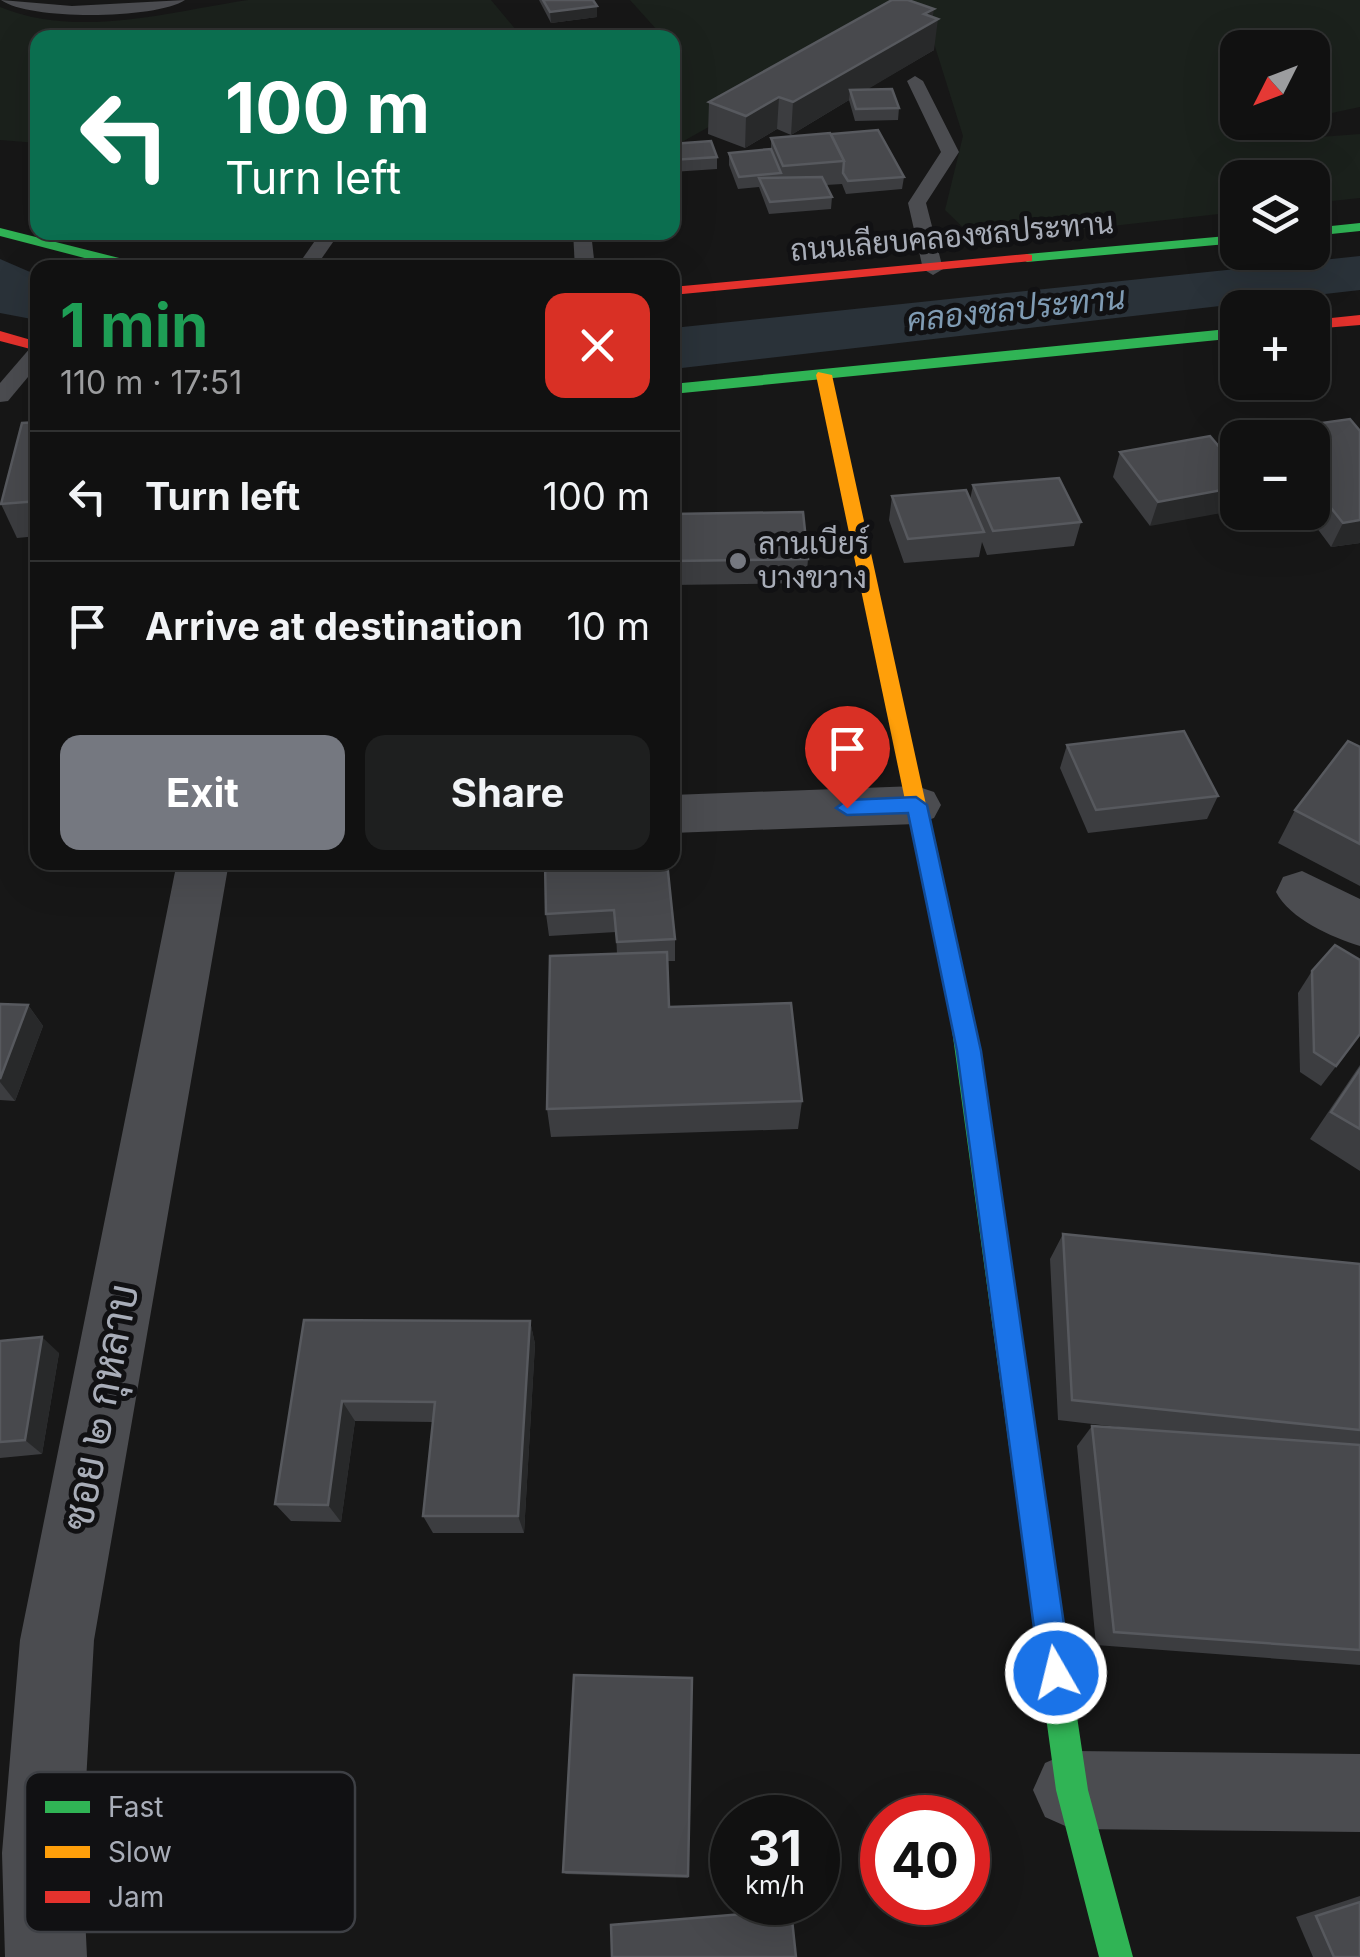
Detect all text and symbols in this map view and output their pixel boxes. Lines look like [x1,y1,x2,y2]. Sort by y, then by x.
north arrow [1220,30,1330,140]
map controls [1220,30,1330,530]
text: 100 m [225,65,430,150]
icon: left [60,70,190,200]
text: Turn left [225,150,401,205]
button: layers [1220,160,1330,270]
street label: ถนนเลียบคลองชลประทาน [789,204,1115,268]
water label: คลองชลประทาน [905,278,1127,339]
text: 1 min [60,289,208,361]
button: + [1220,290,1330,400]
button: close [545,293,650,398]
text: 110 m · 17:51 [60,363,242,402]
button: − [1220,420,1330,530]
icon: left [60,469,115,524]
text: Turn left [145,473,300,519]
text: 100 m [543,473,650,519]
place label: ลานเบียร์ บางขวาง [758,524,869,595]
marker: ลานเบียร์ บางขวาง [727,550,749,572]
icon: arrive [60,599,115,654]
text: Arrive at destination [145,603,523,649]
text: 10 m [567,603,650,649]
pin [805,706,890,809]
icon: arrive [820,721,875,776]
button: Exit [60,735,345,850]
button: Share [365,735,650,850]
street label: ซอย ๒ กุหลาบ [51,1279,153,1535]
position arrow [1004,1621,1108,1725]
legend [25,1772,355,1932]
text: Fast [108,1790,164,1824]
speed limit sign: 40 [860,1795,990,1925]
text: 31 [748,1818,802,1878]
text: Slow [108,1835,172,1869]
text: km/h [745,1870,805,1900]
text: Jam [108,1880,164,1914]

